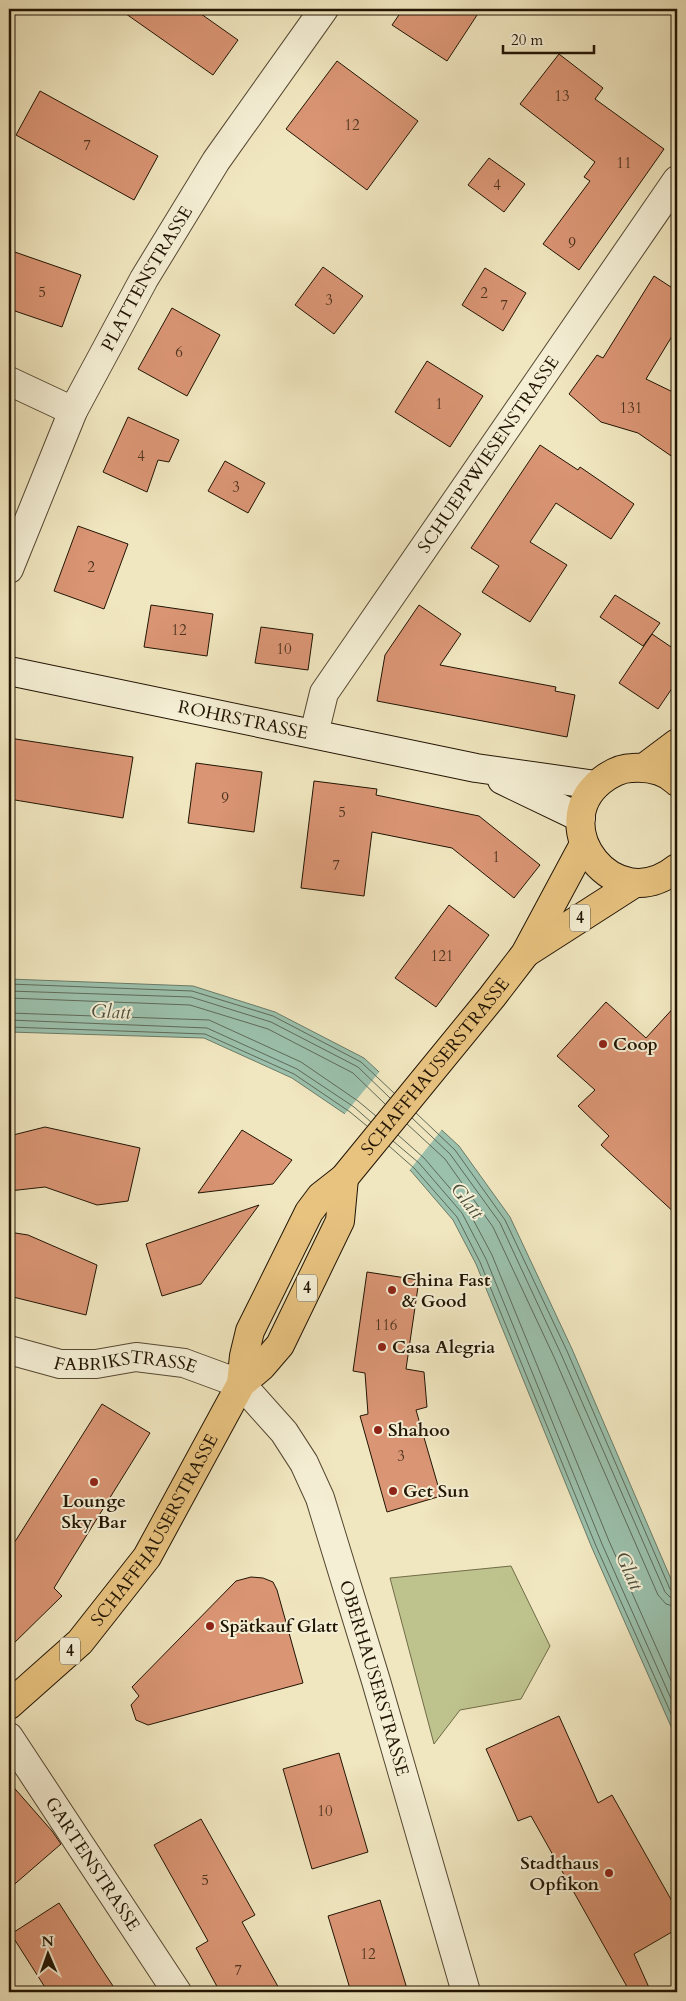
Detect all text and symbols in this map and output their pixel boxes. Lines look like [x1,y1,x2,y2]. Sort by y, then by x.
scale bar [503,22,595,54]
text: 20 m [511,30,543,50]
house number: 13 [554,86,570,106]
house number: 12 [344,115,360,135]
house number: 7 [83,135,91,155]
house number: 11 [616,153,632,173]
house number: 4 [493,175,501,195]
street label: PLATTENSTRASSE [95,201,198,356]
house number: 9 [568,233,576,253]
house number: 5 [38,282,46,302]
house number: 2 [480,283,488,303]
house number: 3 [325,290,333,310]
house number: 7 [500,295,508,315]
house number: 6 [175,342,183,362]
street label: SCHUEPPWIESENSTRASSE [412,351,565,558]
house number: 1 [435,394,443,414]
house number: 131 [619,398,643,418]
house number: 4 [137,446,145,466]
house number: 3 [232,477,240,497]
house number: 2 [87,557,95,577]
house number: 12 [171,620,187,640]
house number: 10 [276,639,292,659]
street label: ROHRSTRASSE [176,694,310,745]
house number: 9 [221,788,229,808]
house number: 5 [338,802,346,822]
house number: 1 [492,847,500,867]
house number: 7 [332,855,340,875]
road number: 4 [570,904,590,931]
house number: 121 [430,946,454,966]
street label: SCHAFFHAUSERSTRASSE [355,972,515,1161]
water label: Glatt [91,998,132,1026]
place label: Coop [613,1032,658,1057]
marker: Coop [597,1038,609,1050]
water label: Glatt [445,1177,490,1225]
place label: China Fast & Good [402,1268,491,1314]
road number: 4 [297,1275,317,1302]
marker: China Fast & Good [386,1284,398,1296]
house number: 116 [374,1315,398,1335]
place label: Casa Alegria [392,1335,495,1360]
marker: Casa Alegria [376,1341,388,1353]
street label: FABRIKSTRASSE [51,1344,201,1379]
place label: Shahoo [388,1418,450,1443]
marker: Shahoo [372,1424,384,1436]
street label: SCHAFFHAUSERSTRASSE [85,1429,224,1631]
house number: 3 [397,1446,405,1466]
marker: Lounge Sky Bar [88,1476,100,1488]
place label: Get Sun [403,1479,470,1504]
marker: Get Sun [387,1485,399,1497]
place label: Lounge Sky Bar [61,1489,127,1535]
water label: Glatt [609,1548,649,1595]
street label: OBERHAUSERSTRASSE [333,1577,415,1779]
place label: Spätkauf Glatt [220,1614,339,1639]
marker: Spätkauf Glatt [204,1620,216,1632]
road number: 4 [60,1638,80,1664]
street label: GARTENSTRASSE [39,1792,146,1936]
house number: 10 [317,1801,333,1821]
place label: Stadthaus Opfikon [520,1851,599,1897]
marker: Stadthaus Opfikon [603,1867,615,1879]
house number: 5 [201,1870,209,1890]
north arrow [22,1928,72,1978]
text: N [41,1932,54,1951]
house number: 12 [360,1944,376,1964]
house number: 7 [234,1960,242,1980]

